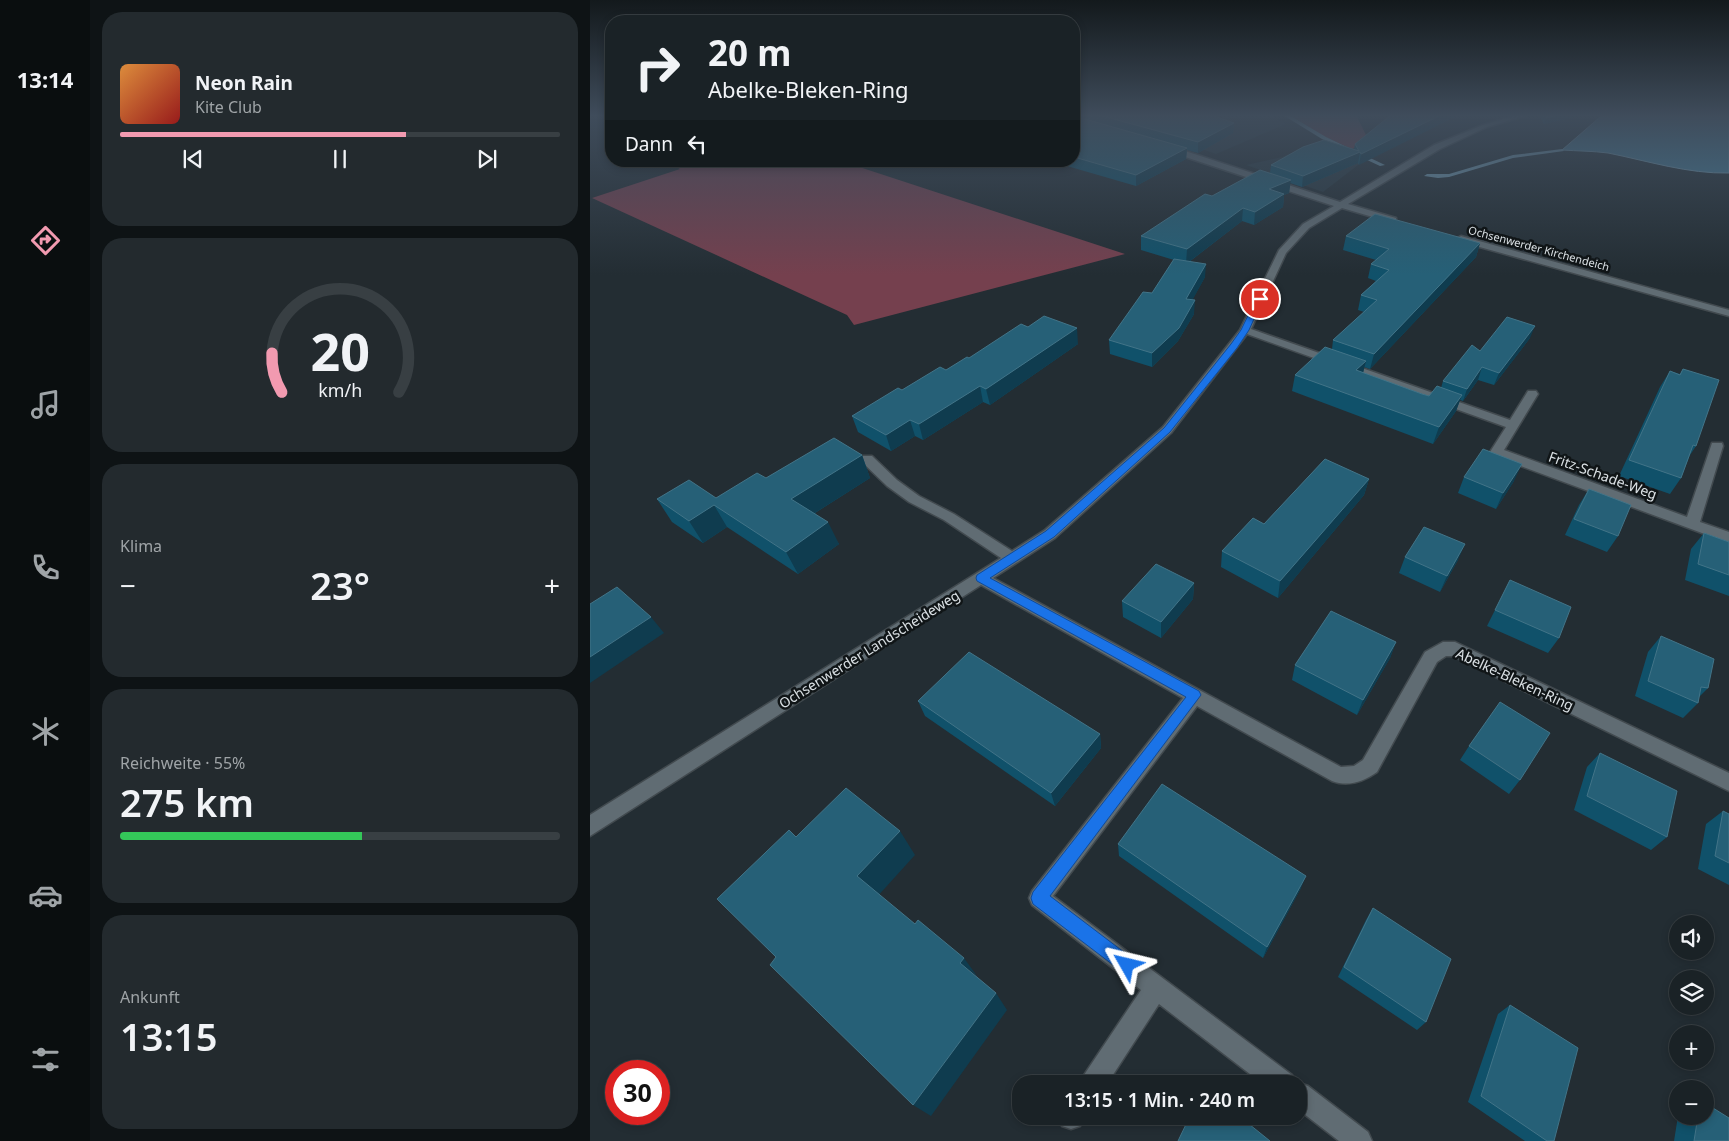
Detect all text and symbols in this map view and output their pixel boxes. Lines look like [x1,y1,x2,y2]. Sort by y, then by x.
text: 20 m [708,29,791,76]
icon: right [625,35,690,100]
text: 13:14 [17,64,73,94]
text: Neon Rain [195,70,293,96]
text: Abelke-Bleken-Ring [708,74,909,104]
text: Kite Club [195,96,262,118]
icon: left [683,130,711,158]
text: Dann [625,131,673,157]
icon: previous [179,145,207,173]
icon: pause [326,145,354,173]
icon: next [473,145,501,173]
street label: Ochsenwerder Kirchendeich [1467,222,1611,274]
icon: directions [28,223,63,258]
pin [1239,278,1281,320]
icon: arrive [1246,285,1274,313]
text: 20 [310,315,370,386]
text: km/h [318,378,362,402]
icon: music [28,387,63,422]
street label: Fritz-Schade-Weg [1546,447,1660,503]
text: Klima [120,535,162,557]
icon: phone [28,550,63,585]
text: 23° [310,559,370,611]
text: − [120,566,136,604]
text: + [544,566,560,604]
street label: Ochsenwerder Landscheideweg [775,585,963,713]
street label: Abelke-Bleken-Ring [1453,643,1577,715]
icon: climate [28,714,63,749]
text: Reichweite · 55% [120,752,245,774]
text: 275 km [120,776,254,828]
icon: car [28,878,63,913]
map controls [1669,915,1714,1125]
button: sound [1669,915,1714,960]
position arrow [1100,938,1152,990]
button: layers [1669,970,1714,1015]
text: Ankunft [120,986,180,1008]
text: 13:15 [120,1010,217,1062]
button: + [1669,1025,1714,1070]
icon: filters [28,1042,63,1077]
speed limit sign: 30 [605,1060,670,1125]
button: − [1669,1080,1714,1125]
text: 13:15 · 1 Min. · 240 m [1064,1087,1255,1113]

